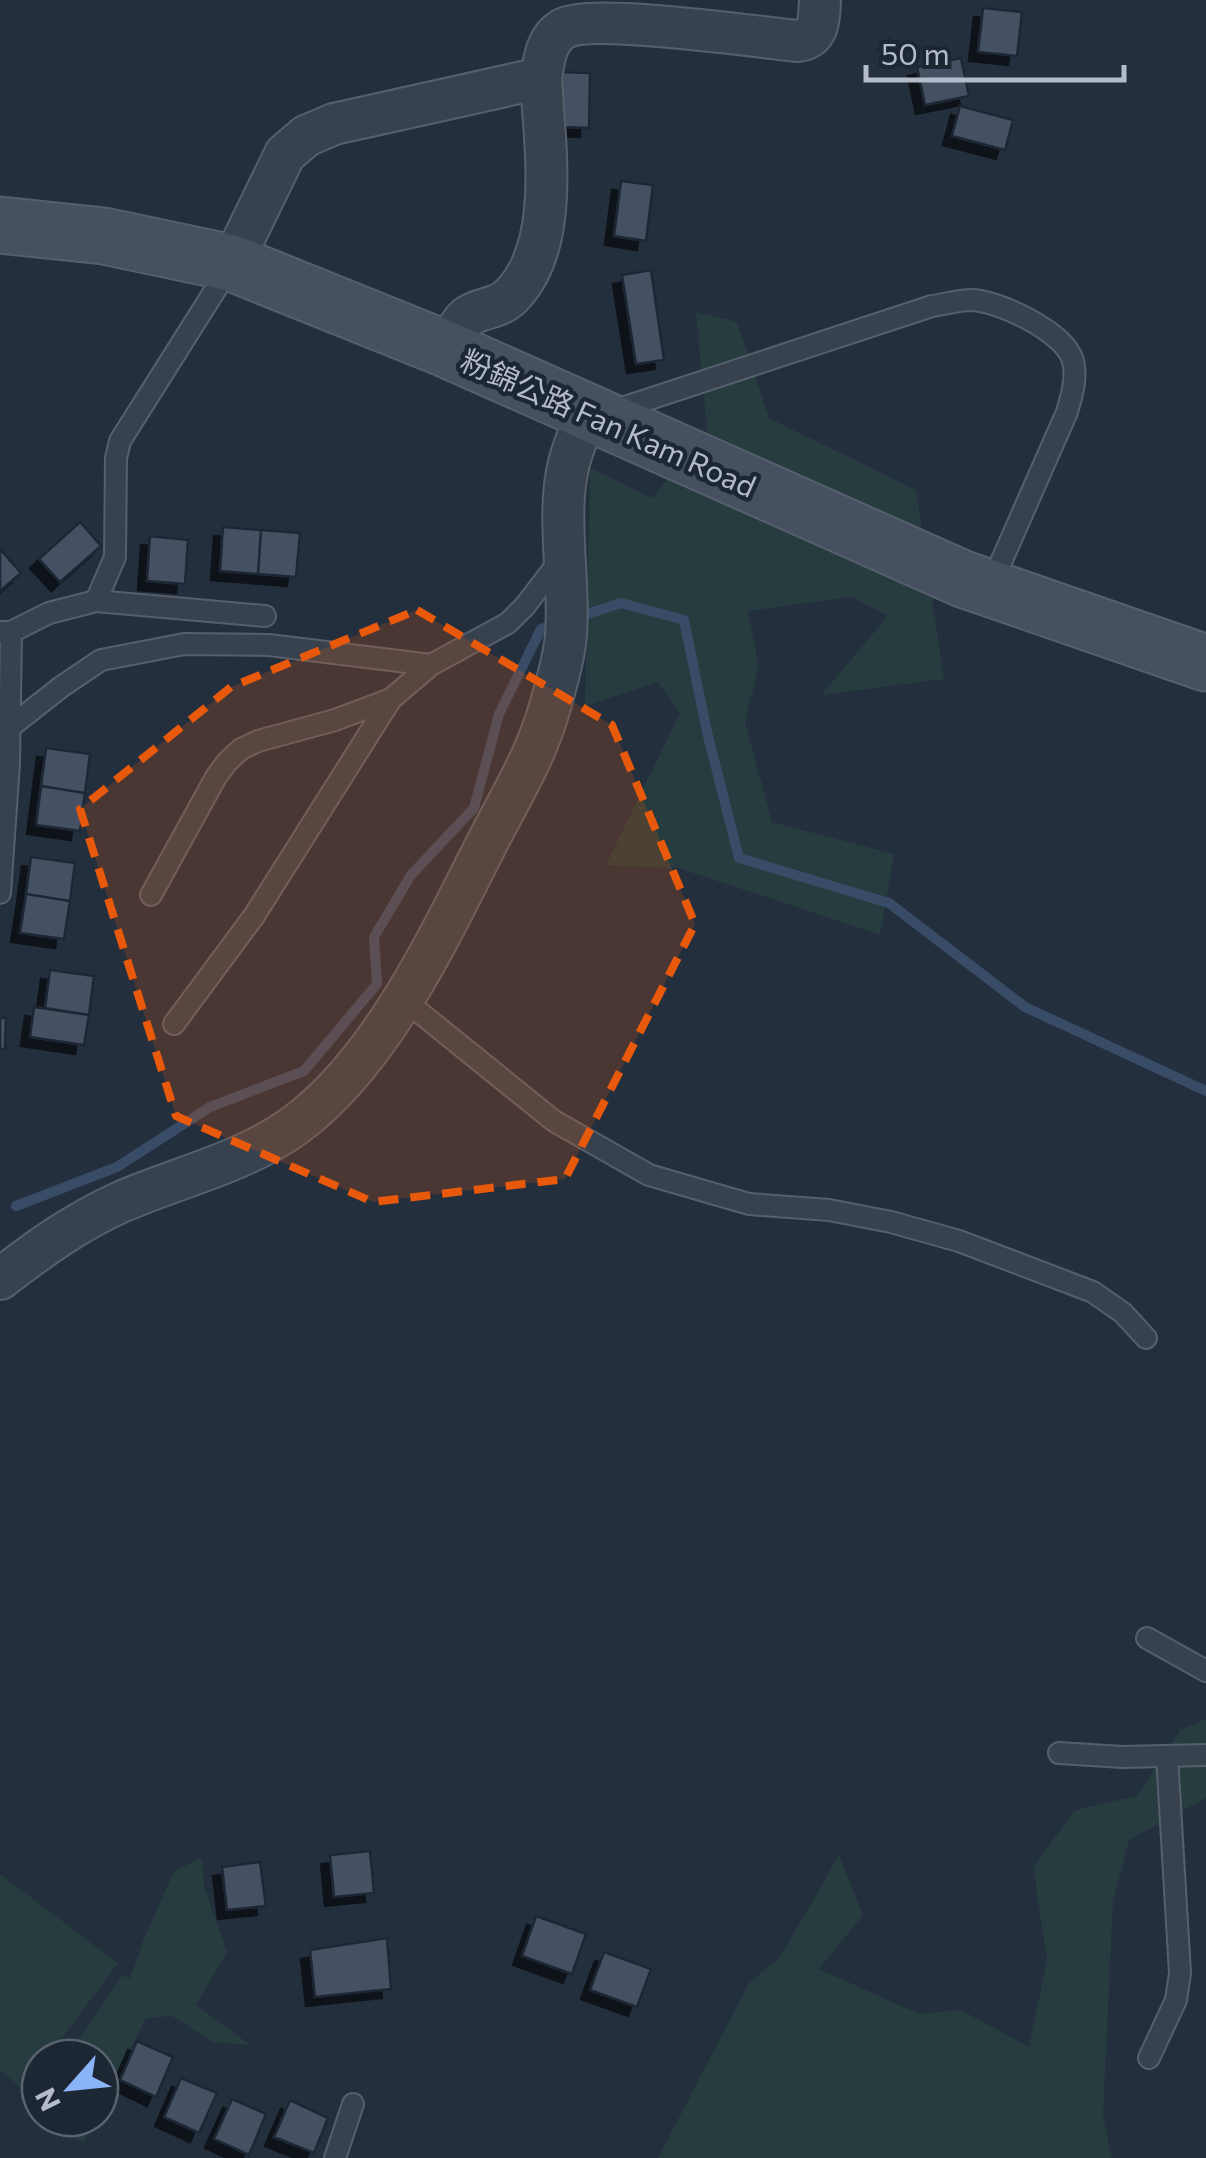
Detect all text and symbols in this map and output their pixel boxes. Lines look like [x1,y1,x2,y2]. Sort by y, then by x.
scale bar [866,20,1124,82]
text: 50 m [881,34,950,71]
street label: 粉錦公路 Fan Kam Road [456,340,762,504]
north arrow [20,2038,120,2138]
text: N [27,2083,67,2117]

